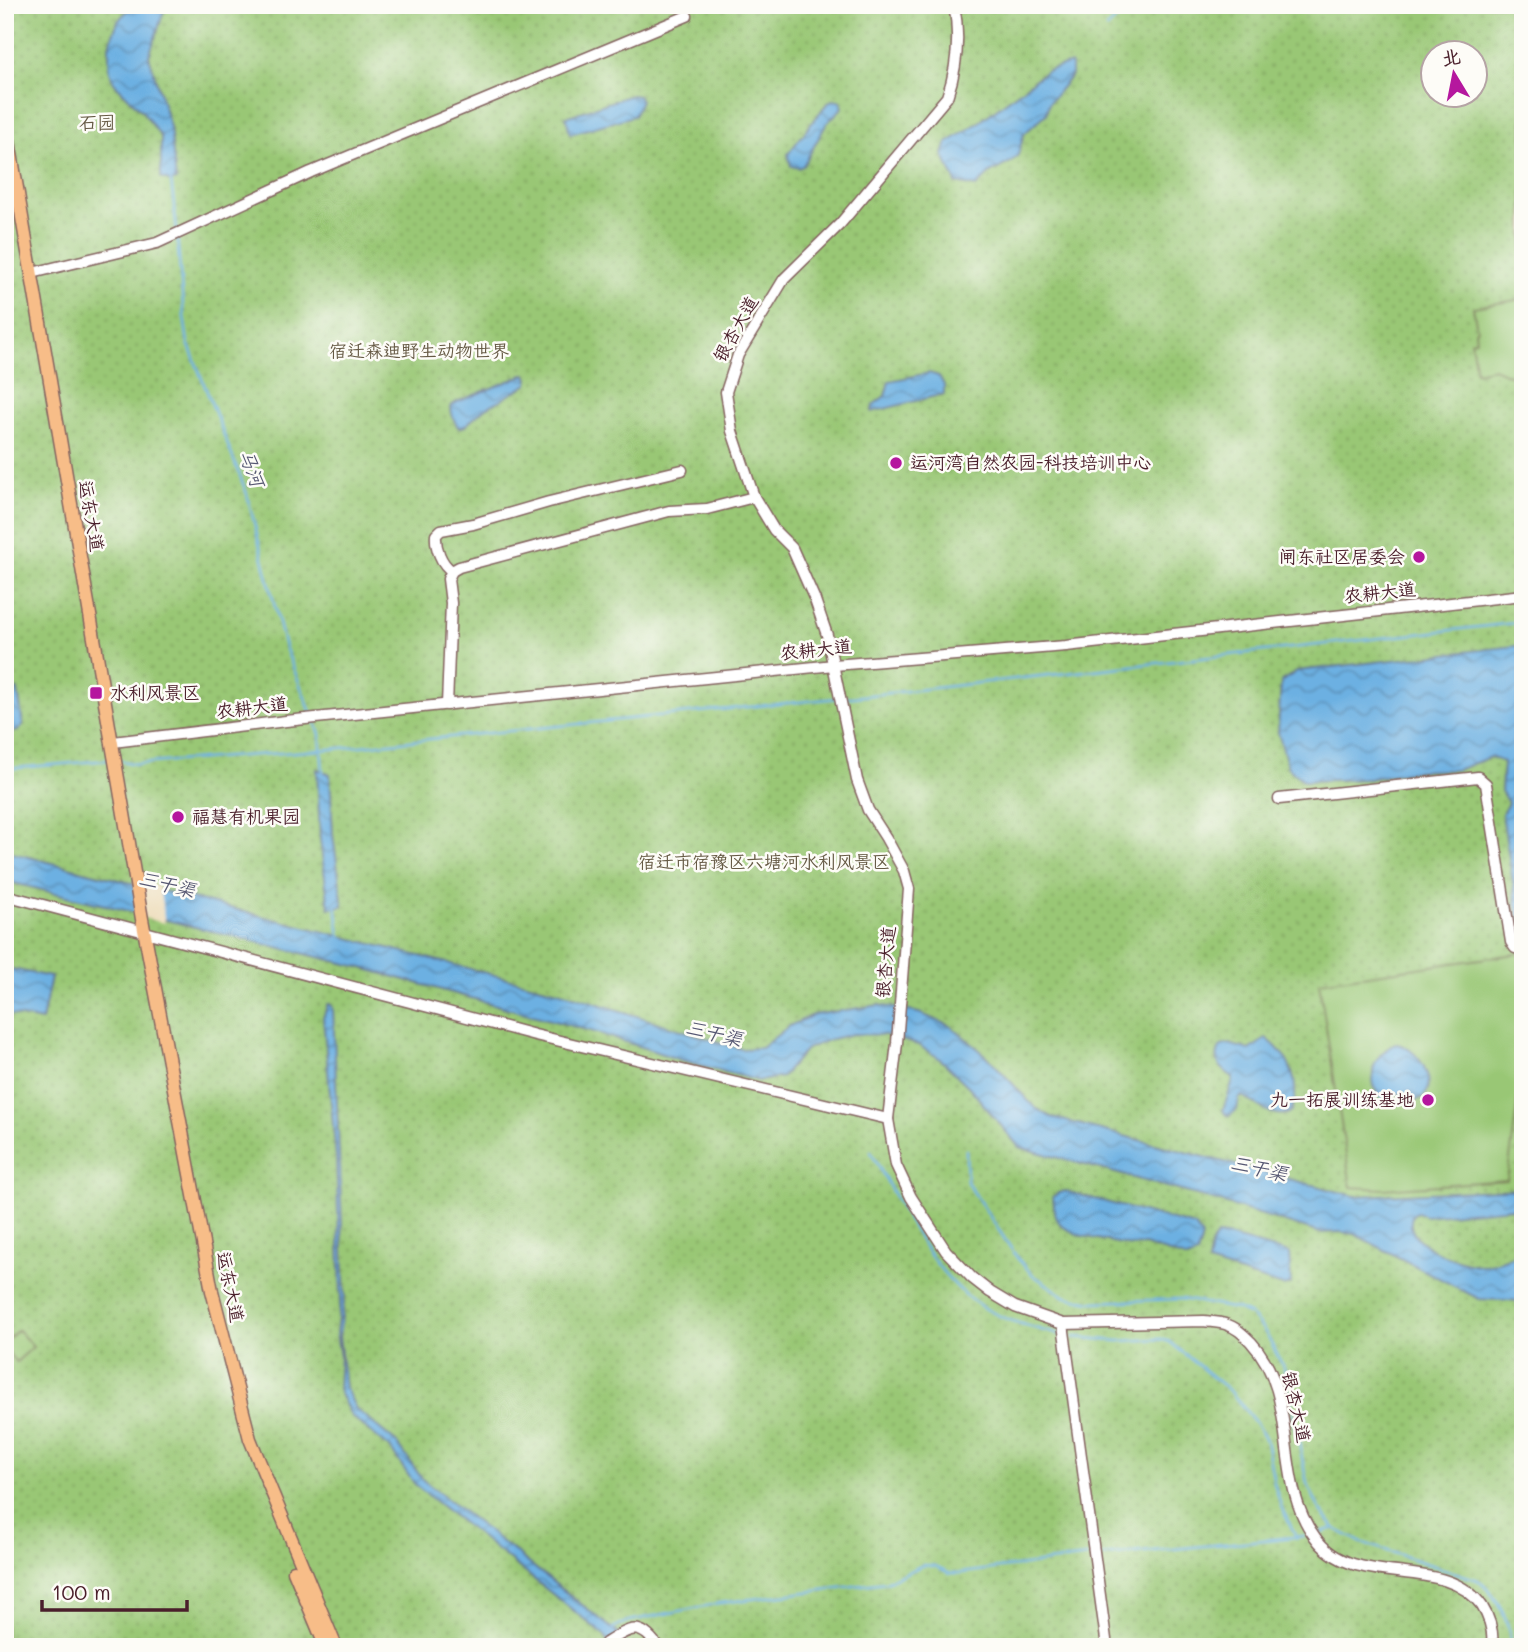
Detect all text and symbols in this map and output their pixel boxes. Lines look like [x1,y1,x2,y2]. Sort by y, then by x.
north arrow [1420,38,1490,108]
text: 北 [1439,43,1462,71]
park label: 石园 [79,110,115,134]
street label: 银杏大道 [707,291,763,366]
park label: 宿迁森迪野生动物世界 [329,338,509,362]
water label: 马河 [234,446,272,493]
place label: 运河湾自然农园-科技培训中心 [910,450,1152,474]
marker: 运河湾自然农园-科技培训中心 [888,455,904,471]
street label: 运东大道 [74,478,110,553]
place label: 闸东社区居委会 [1279,544,1405,568]
marker: 闸东社区居委会 [1411,549,1427,565]
street label: 农耕大道 [1343,576,1417,608]
street label: 农耕大道 [779,633,853,665]
place label: 水利风景区 [110,680,200,704]
marker: 水利风景区 [88,685,104,701]
street label: 农耕大道 [215,691,289,723]
place label: 福慧有机果园 [192,804,300,828]
marker: 福慧有机果园 [170,809,186,825]
park label: 宿迁市宿豫区六塘河水利风景区 [638,849,890,873]
water label: 三干渠 [136,864,200,903]
street label: 银杏大道 [870,925,900,999]
water label: 三干渠 [683,1013,747,1052]
place label: 九一拓展训练基地 [1270,1087,1414,1111]
marker: 九一拓展训练基地 [1420,1092,1436,1108]
water label: 三干渠 [1229,1149,1292,1187]
street label: 运东大道 [212,1249,250,1325]
street label: 银杏大道 [1277,1369,1317,1445]
scale bar [42,1568,187,1612]
text: 100 m [52,1578,111,1605]

